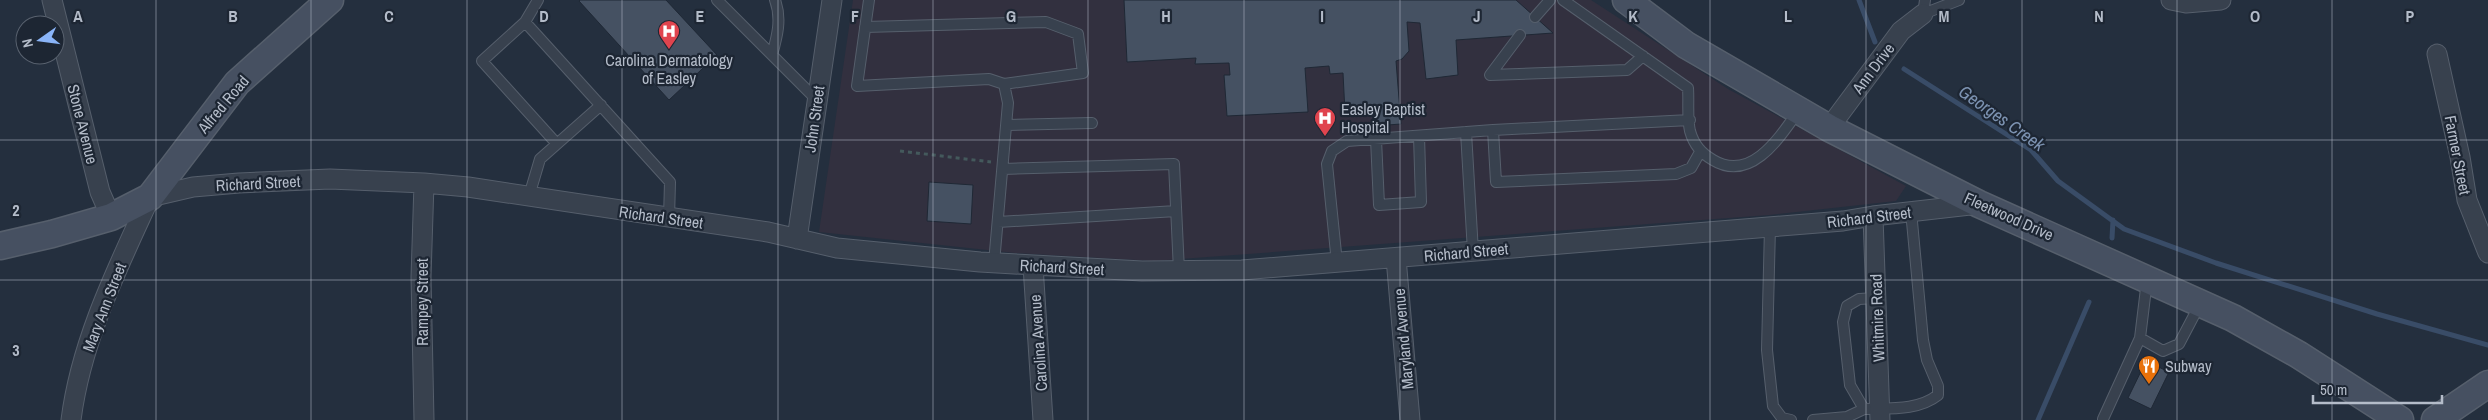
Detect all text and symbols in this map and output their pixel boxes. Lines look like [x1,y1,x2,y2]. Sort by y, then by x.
text: A [73,5,83,27]
text: B [228,5,238,27]
text: C [384,5,394,27]
text: D [539,5,549,27]
text: E [696,5,705,27]
text: F [851,5,859,27]
text: G [1006,5,1016,27]
text: H [1161,5,1171,27]
text: I [1320,5,1324,27]
text: J [1473,5,1481,27]
text: K [1628,5,1638,27]
text: L [1784,5,1792,27]
text: M [1939,5,1950,27]
text: N [2094,5,2104,27]
text: O [2250,5,2260,27]
text: P [2406,5,2415,27]
north arrow [15,15,65,65]
hospital icon: Carolina Dermatology of Easley [657,19,681,50]
text: N [18,37,37,49]
street label: Ann Drive [1846,38,1899,99]
place label: Carolina Dermatology of Easley [605,49,733,89]
street label: Alfred Road [192,70,254,138]
water label: Georges Creek [1954,79,2051,157]
street label: Stone Avenue [62,82,104,166]
street label: John Street [798,84,830,154]
place label: Easley Baptist Hospital [1341,98,1425,138]
hospital icon: Easley Baptist Hospital [1313,106,1337,137]
street label: Farmer Street [2440,113,2477,197]
street label: Richard Street [215,170,301,196]
street label: Fleetwood Drive [1961,187,2057,245]
text: 2 [12,199,20,221]
street label: Richard Street [618,200,705,234]
street label: Richard Street [1826,201,1913,233]
street label: Richard Street [1423,237,1509,267]
street label: Richard Street [1019,254,1105,280]
street label: Rampey Street [411,258,433,346]
street label: Mary Ann Street [77,259,131,355]
street label: Whitmire Road [1864,274,1890,362]
street label: Maryland Avenue [1388,288,1418,390]
street label: Carolina Avenue [1024,294,1052,392]
text: 3 [12,339,20,361]
restaurant icon: Subway [2137,354,2161,385]
place label: Subway [2165,355,2212,377]
scale bar [2313,372,2442,404]
text: 50 m [2320,379,2347,400]

